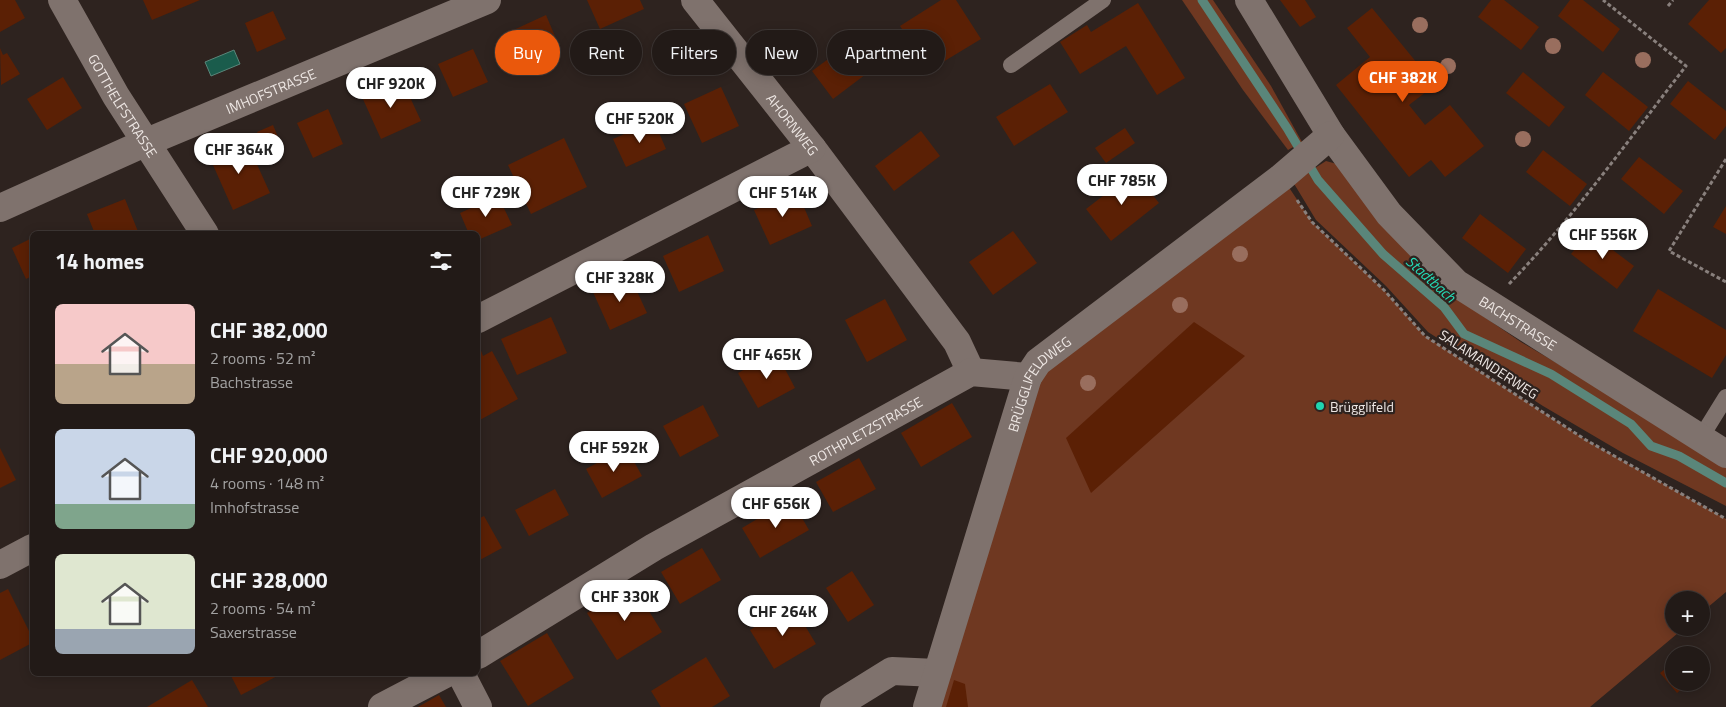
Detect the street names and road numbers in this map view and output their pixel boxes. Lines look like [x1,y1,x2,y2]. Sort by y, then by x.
street label: GOTTHELFSTRASSE [84,50,163,162]
street label: IMHOFSTRASSE [222,62,319,119]
street label: AHORNWEG [762,88,824,159]
street label: BACHSTRASSE [1475,290,1562,355]
street label: SALAMANDERWEG [1435,324,1543,404]
street label: BRÜGGLIFELDWEG [1001,330,1075,434]
street label: ROTHPLETZSTRASSE [805,390,926,470]

